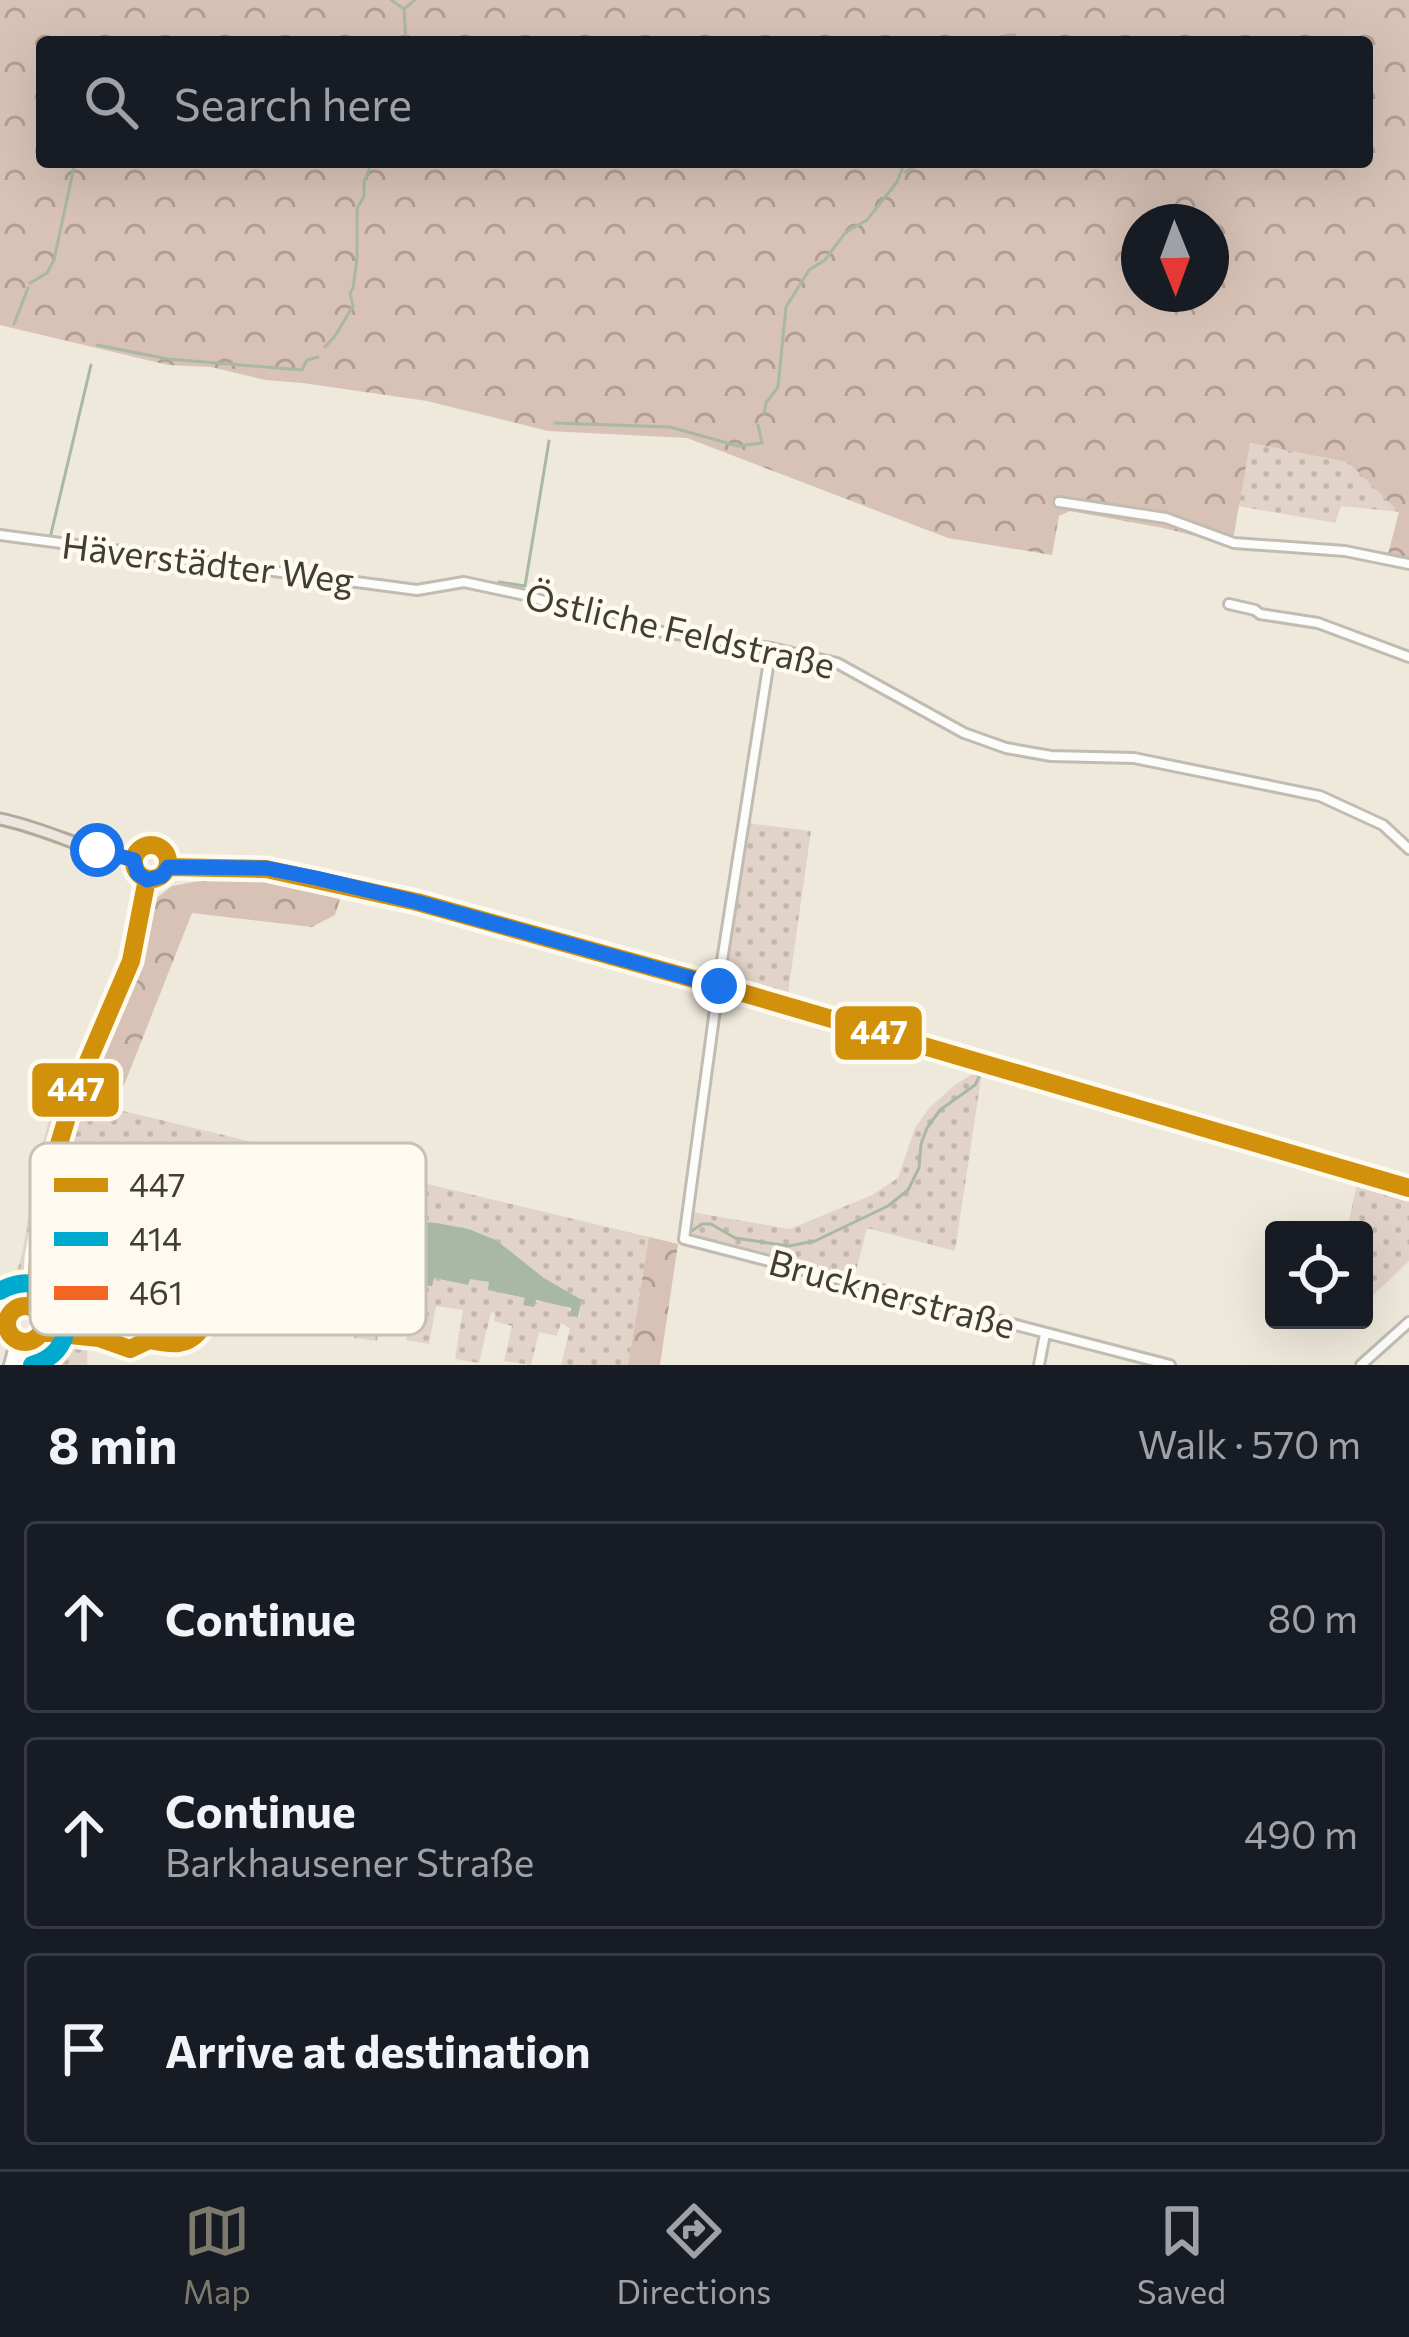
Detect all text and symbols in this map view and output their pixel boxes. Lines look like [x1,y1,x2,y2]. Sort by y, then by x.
search box [36,36,1373,168]
icon: search [78,69,144,135]
text: Search here [174,75,412,130]
north arrow [1121,204,1229,312]
street label: Häverstädter Weg [60,521,357,601]
street label: Östliche Feldstraße [521,572,840,686]
route start [70,823,124,877]
route end [692,959,746,1013]
line badge: 447 [833,1004,924,1062]
text: 447 [850,1010,908,1051]
line badge: 447 [30,1061,121,1119]
text: 447 [47,1067,105,1108]
legend [30,1143,426,1335]
text: 447 [129,1163,185,1204]
text: 414 [129,1217,182,1258]
map controls [1265,1221,1373,1329]
button: locate [1265,1221,1373,1329]
street label: Brucknerstraße [765,1238,1020,1346]
text: 461 [129,1271,183,1312]
text: 8 min [48,1412,178,1475]
text: Walk · 570 m [1138,1419,1361,1467]
icon: ahead [51,1584,117,1650]
text: Continue [165,1590,356,1645]
text: 80 m [1267,1593,1358,1641]
text: Continue [165,1782,356,1837]
icon: ahead [51,1800,117,1866]
text: 490 m [1244,1809,1358,1857]
text: Barkhausener Straße [165,1837,534,1885]
icon: arrive [51,2016,117,2082]
text: Arrive at destination [165,2022,591,2077]
tab: Map [183,2198,251,2311]
tab: Directions [617,2198,771,2311]
tab: Saved [1137,2198,1226,2311]

